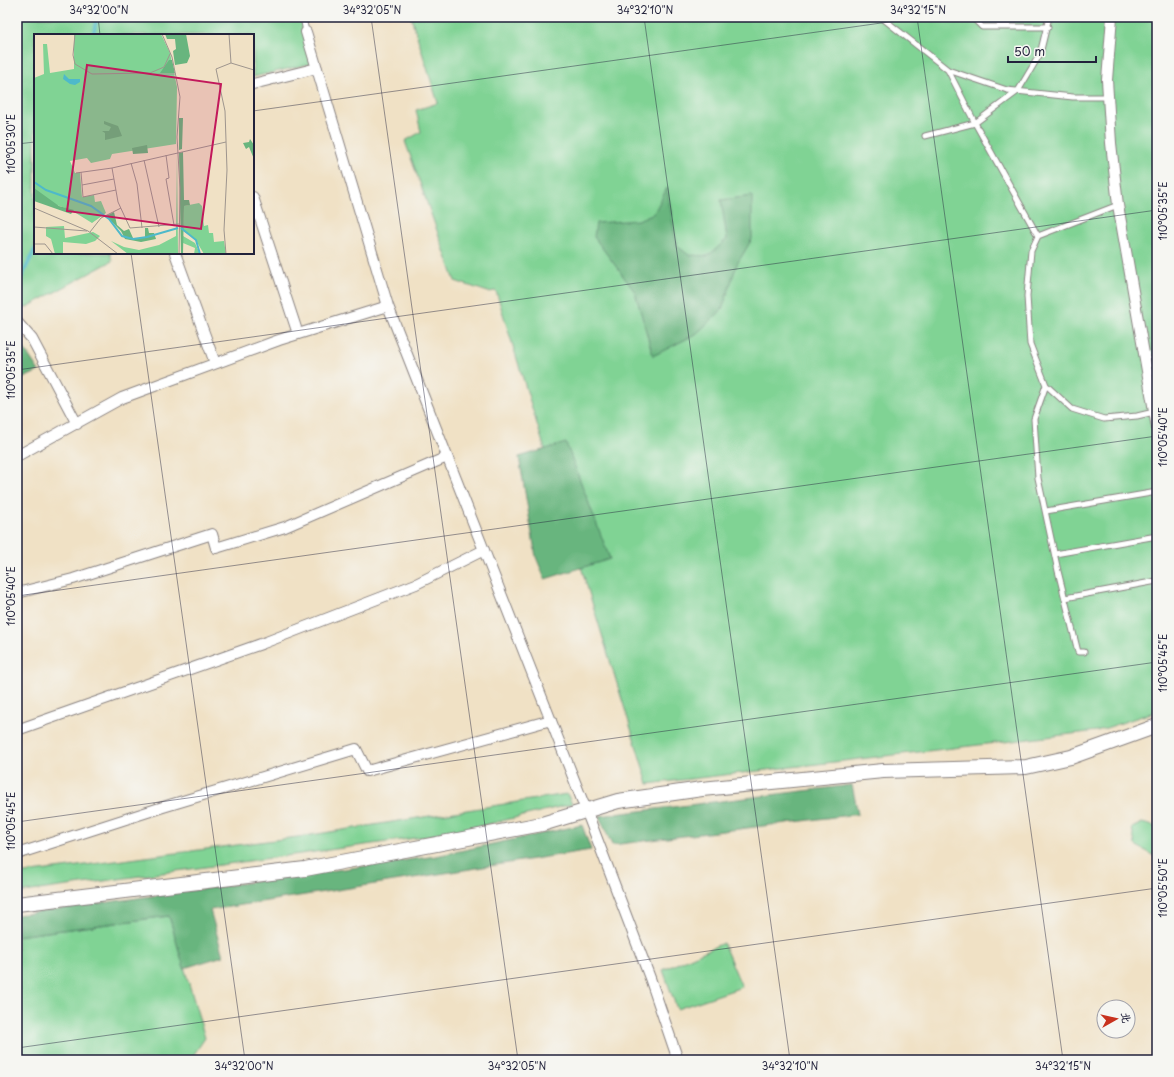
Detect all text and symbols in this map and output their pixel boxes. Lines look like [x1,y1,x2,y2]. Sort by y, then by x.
text: 34°32'00"N [69,2,129,17]
text: 34°32'05"N [343,2,401,17]
text: 34°32'10"N [617,2,674,17]
text: 34°32'15"N [890,2,946,17]
inset map [34,34,254,254]
scale bar [1008,38,1096,64]
text: 50 m [1014,42,1045,60]
text: 110°05'30"E [3,114,18,174]
text: 110°05'35"E [1155,182,1170,241]
text: 110°05'35"E [3,341,18,400]
text: 110°05'40"E [1155,407,1170,467]
text: 110°05'40"E [3,566,18,626]
text: 110°05'45"E [1155,634,1170,692]
text: 110°05'45"E [3,792,18,850]
text: 110°05'50"E [1155,858,1170,918]
north arrow [1096,999,1136,1039]
text: 北 [1117,1011,1136,1024]
text: 34°32'00"N [214,1058,274,1073]
text: 34°32'05"N [488,1058,546,1073]
text: 34°32'10"N [762,1058,819,1073]
text: 34°32'15"N [1035,1058,1091,1073]

